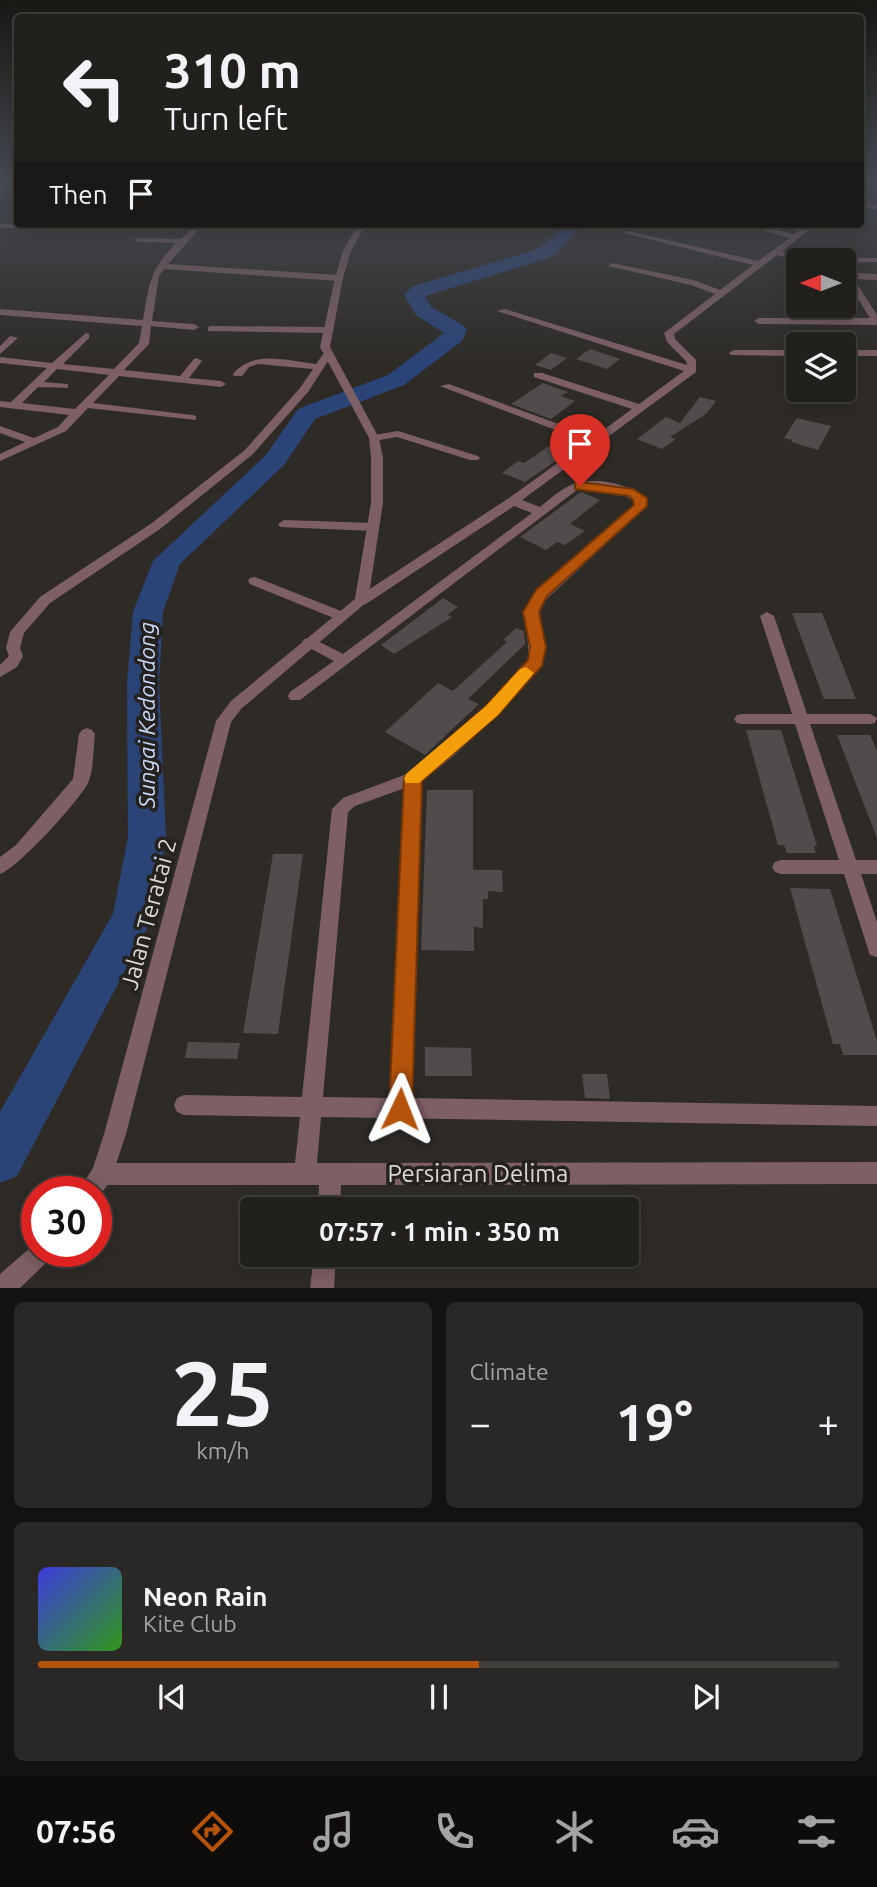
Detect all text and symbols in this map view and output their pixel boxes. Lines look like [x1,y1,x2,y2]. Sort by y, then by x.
icon: left [49,42,140,133]
text: 310 m [164,42,301,97]
text: Turn left [164,100,288,136]
icon: arrive [122,175,160,213]
text: Then [49,180,108,209]
north arrow [786,248,856,318]
map controls [786,248,856,402]
button: layers [786,332,856,402]
pin [550,414,610,486]
icon: arrive [561,425,599,463]
water label: Sungai Kedondong [134,622,159,809]
street label: Jalan Teratai 2 [115,835,182,992]
position arrow [363,1072,437,1146]
street label: Persiaran Delima [388,1160,568,1187]
speed limit sign: 30 [21,1176,112,1267]
text: 07:57 · 1 min · 350 m [319,1217,560,1246]
text: 25 [171,1341,274,1443]
text: Climate [470,1359,549,1384]
text: 19° [616,1393,693,1451]
text: − [470,1402,491,1444]
text: + [818,1402,839,1444]
text: km/h [196,1438,249,1463]
text: Neon Rain [143,1582,268,1611]
text: Kite Club [143,1611,237,1636]
icon: previous [153,1678,191,1716]
icon: pause [420,1678,458,1716]
icon: next [687,1678,725,1716]
icon: directions [188,1807,237,1856]
icon: music [309,1807,358,1856]
icon: phone [430,1807,479,1856]
icon: climate [550,1807,599,1856]
icon: car [671,1807,720,1856]
icon: filters [792,1807,841,1856]
text: 07:56 [36,1813,116,1849]

